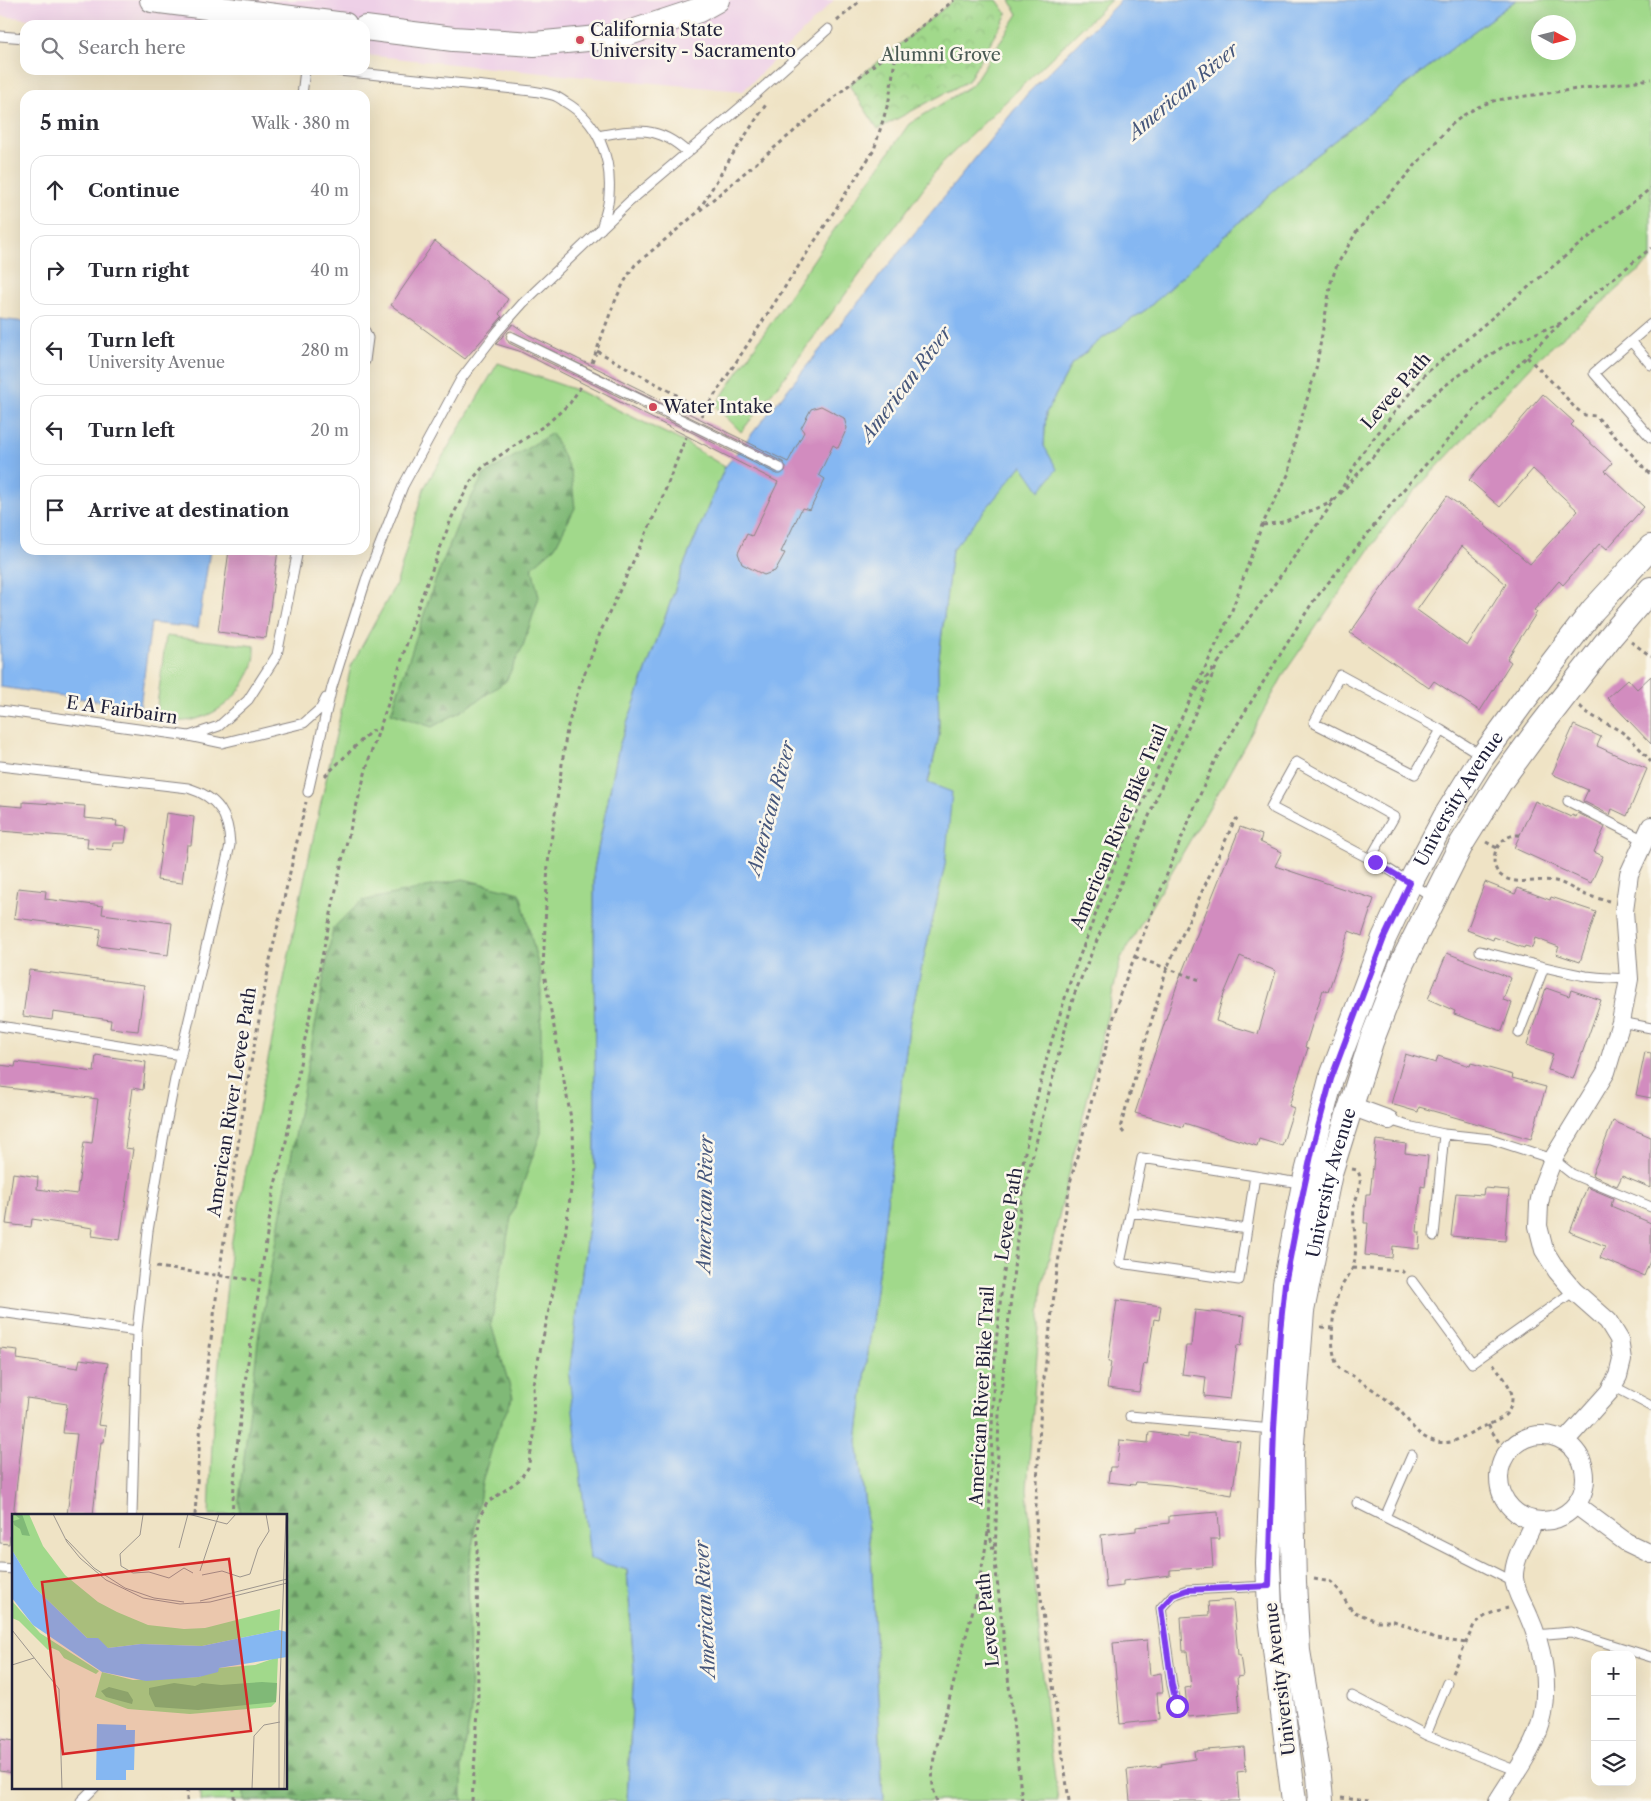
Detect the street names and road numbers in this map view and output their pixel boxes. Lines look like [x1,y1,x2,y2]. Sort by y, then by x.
street label: Levee Path [1357,348,1435,434]
street label: E A Fairbairn [65,691,179,729]
street label: American River Bike Trail [1065,721,1172,934]
street label: University Avenue [1410,727,1508,870]
street label: American River Levee Path [203,985,261,1220]
street label: University Avenue [1302,1105,1361,1260]
street label: Levee Path [991,1166,1027,1262]
street label: American River Bike Trail [965,1285,999,1508]
street label: Levee Path [972,1572,1004,1668]
street label: University Avenue [1260,1601,1300,1757]

